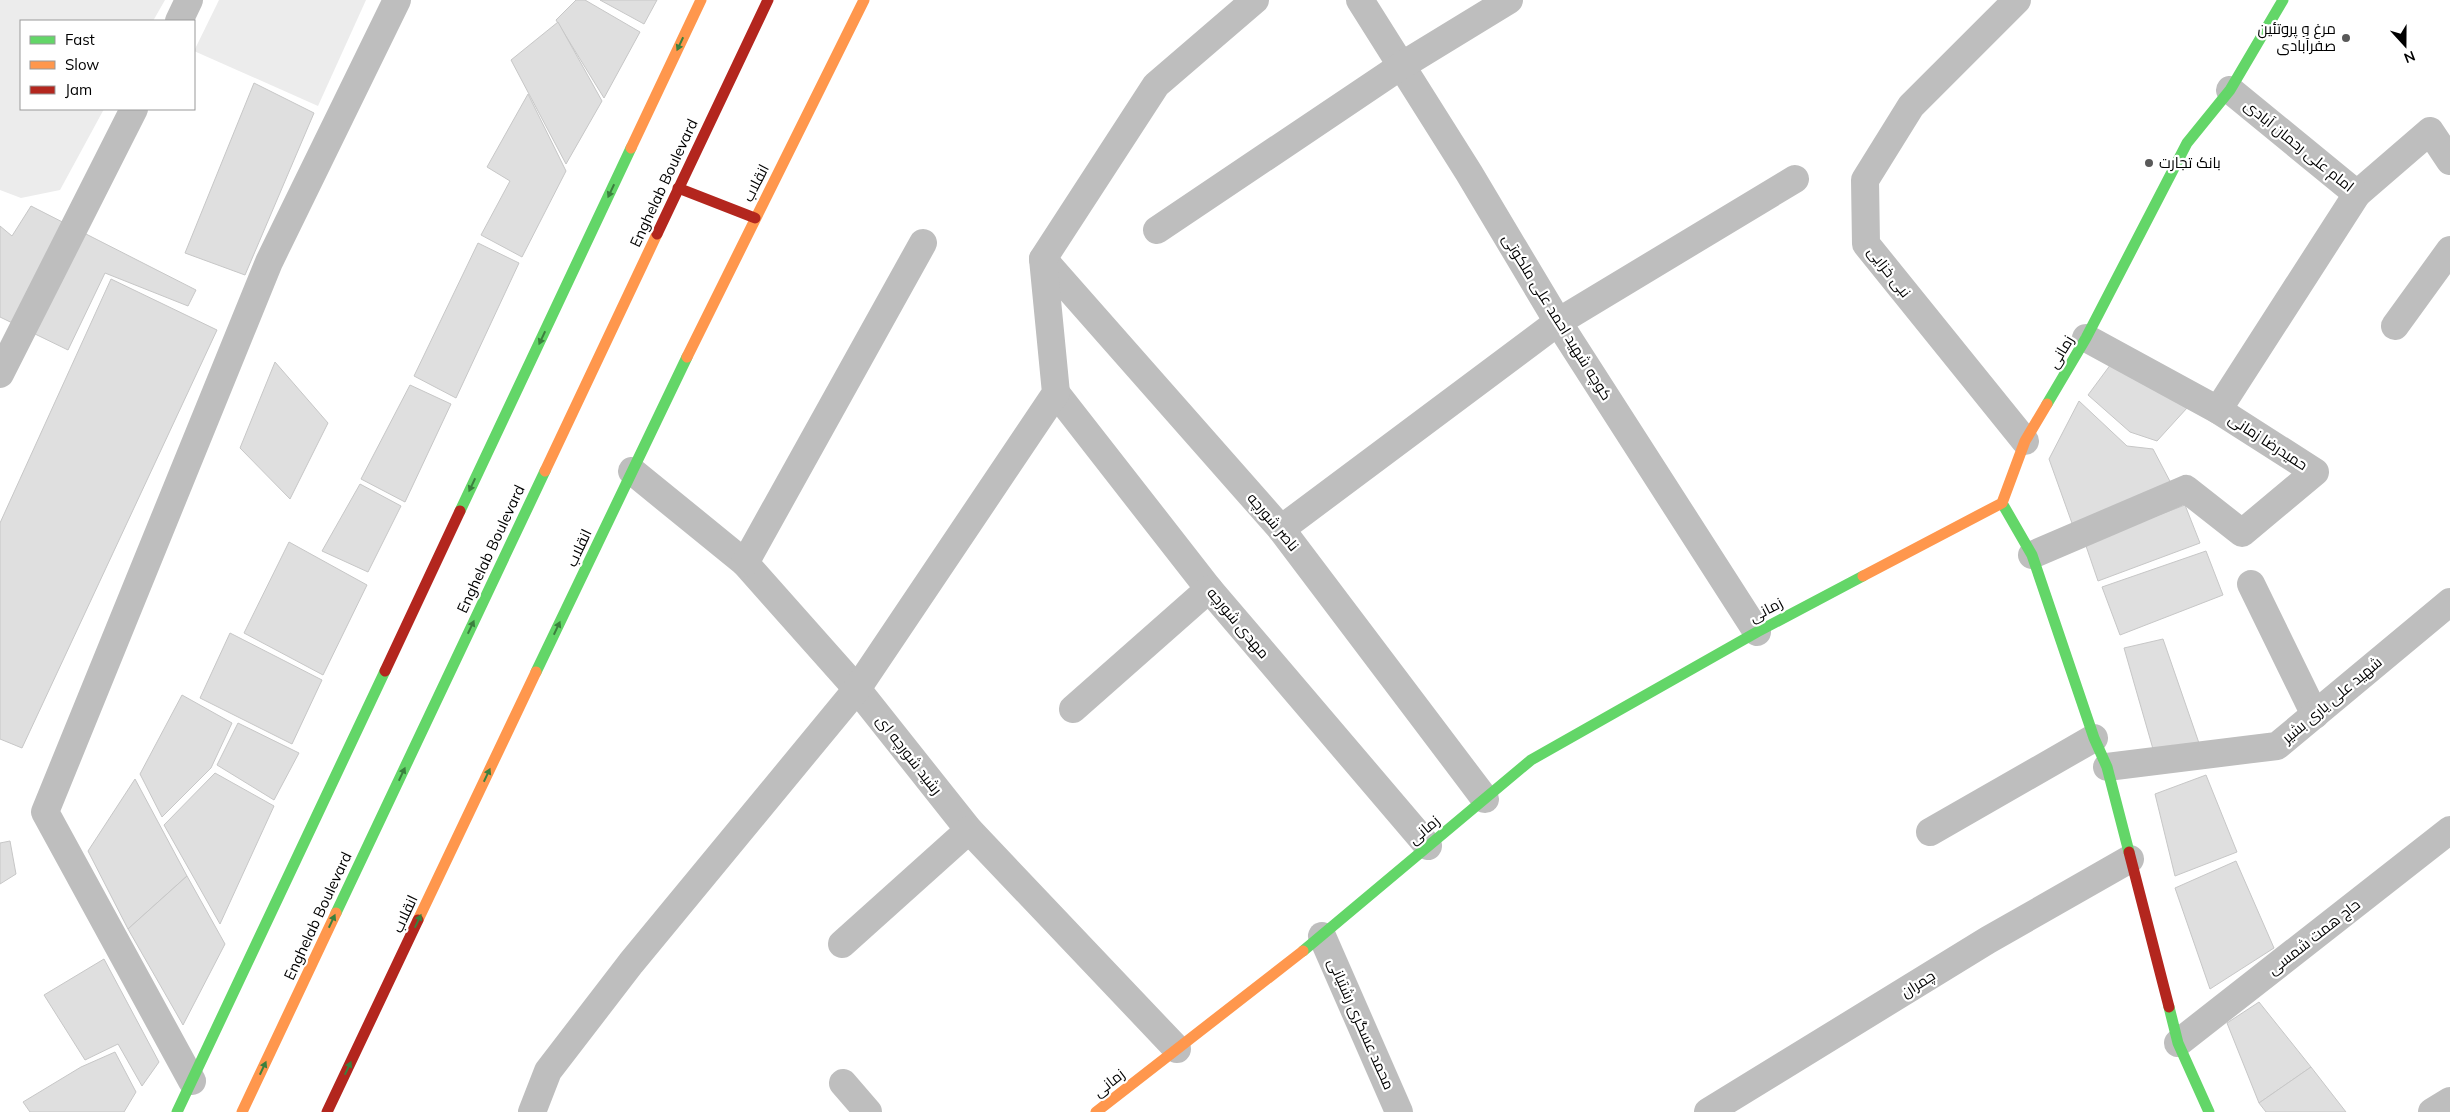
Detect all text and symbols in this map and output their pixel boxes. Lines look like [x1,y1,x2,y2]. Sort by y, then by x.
place label: مرغ و پروتئین صفرآبادی [2258,19,2336,56]
legend [20,20,195,110]
north arrow [2380,20,2430,70]
text: Fast [65,30,95,49]
marker: مرغ و پروتئین صفرآبادی [2340,32,2352,44]
one-way arrow [676,37,684,51]
text: N [2401,47,2418,67]
text: Slow [65,55,99,74]
text: Jam [65,80,92,99]
street label: امام علی رحمان آبادی [2240,95,2358,197]
street label: Enghelab Boulevard [625,116,702,250]
place label: بانک تجارت [2159,153,2221,172]
marker: بانک تجارت [2143,157,2155,169]
street label: انقلاب [738,161,773,205]
one-way arrow [607,184,615,198]
street label: کوچه شهید احمد علی ملکوتی [1497,230,1617,404]
street label: نبی خزایی [1863,242,1915,302]
one-way arrow [537,331,545,345]
street label: زمانی [2043,332,2079,372]
street label: حمیدرضا زمانی [2224,409,2312,475]
one-way arrow [468,478,476,492]
street label: Enghelab Boulevard [452,482,529,616]
street label: ناصر شورچه [1243,489,1303,555]
street label: انقلاب [562,526,596,570]
street label: مهدی شورچه [1202,583,1274,663]
street label: زمانی [1746,593,1786,627]
one-way arrow [467,620,475,634]
one-way arrow [554,621,562,635]
street label: شهید علی یاری بشیر [2277,652,2386,748]
street label: رشید شورچه ای [872,711,946,799]
one-way arrow [398,767,406,781]
one-way arrow [483,767,492,782]
street label: زمانی [1404,811,1444,849]
street label: Enghelab Boulevard [279,849,356,983]
street label: انقلاب [388,892,422,936]
street label: حاج همت شمسی [2264,895,2365,980]
one-way arrow [329,914,337,928]
one-way arrow [414,914,422,928]
street label: محمد عسگری رشتیانی [1323,955,1399,1093]
street label: چمران [1897,966,1939,1002]
one-way arrow [259,1061,267,1075]
one-way arrow [344,1061,352,1075]
street label: زمانی [1089,1064,1129,1102]

